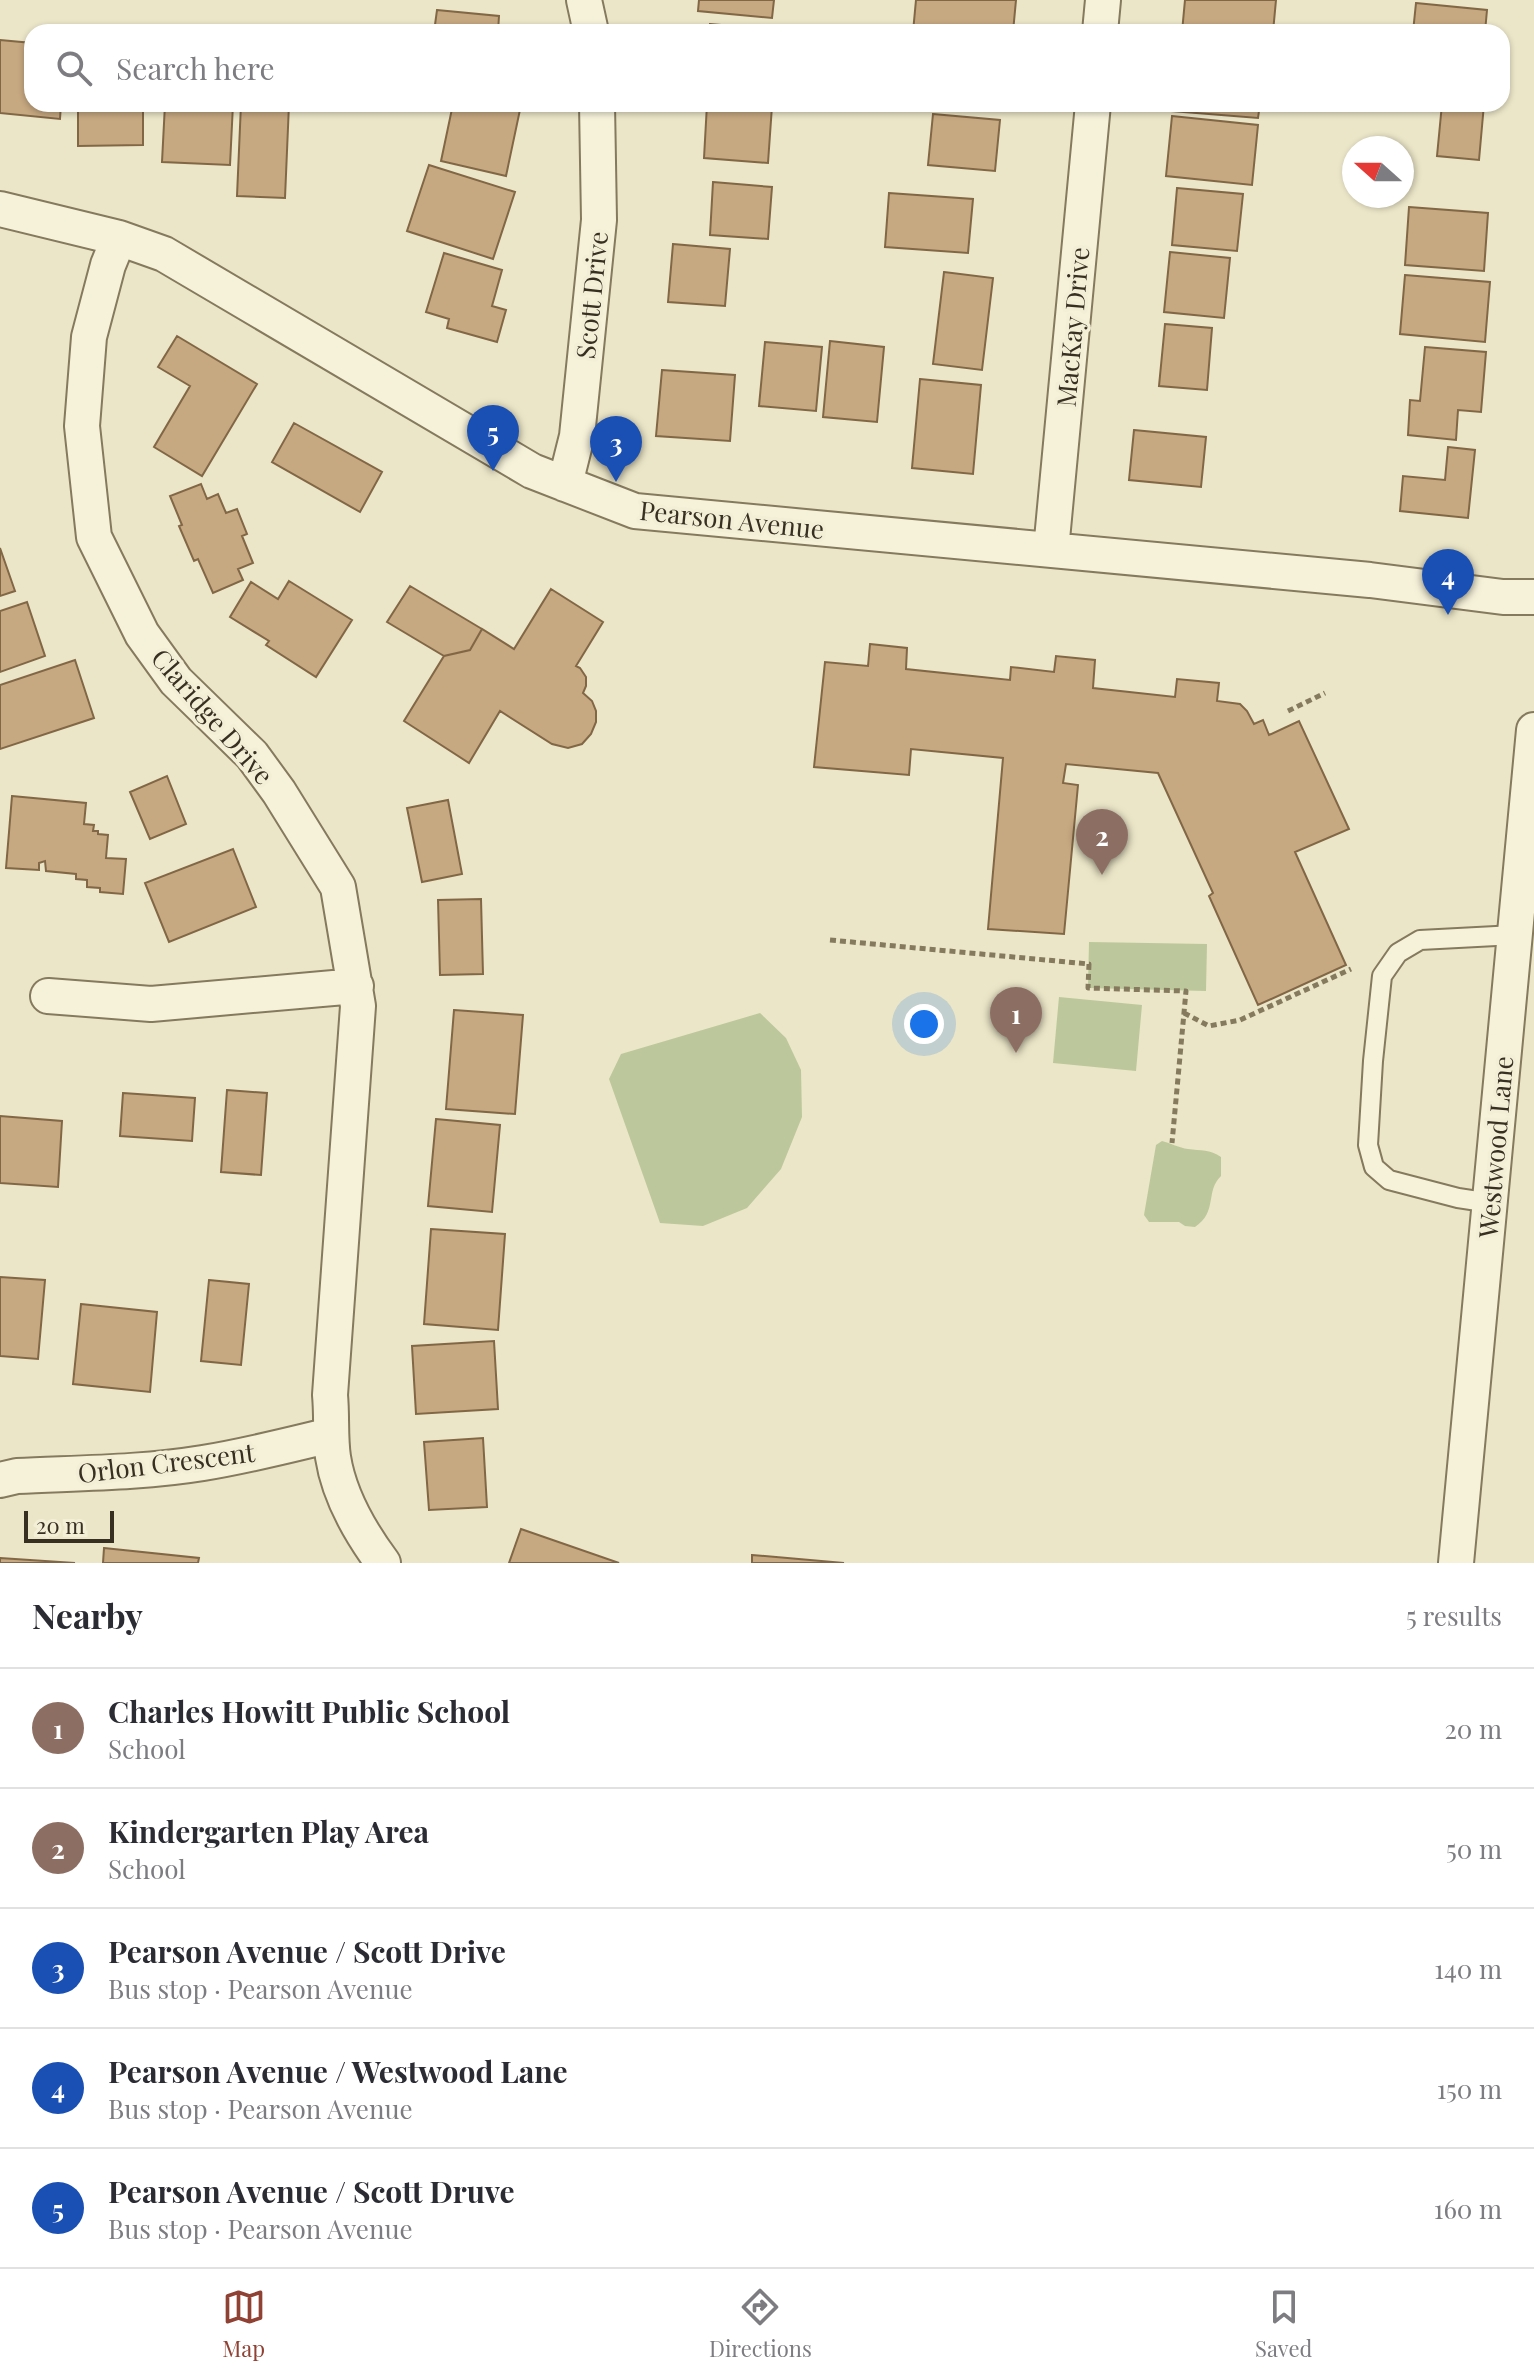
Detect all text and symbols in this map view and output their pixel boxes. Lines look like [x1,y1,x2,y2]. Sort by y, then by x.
search box [24,24,1510,112]
icon: search [52,46,96,90]
text: Search here [116,48,275,88]
north arrow [1342,136,1414,208]
street label: Scott Drive [567,230,615,360]
street label: MacKay Drive [1048,246,1096,408]
pin: 5 [467,405,519,471]
pin: 3 [590,416,642,482]
street label: Pearson Avenue [638,492,826,546]
pin: 4 [1422,549,1474,615]
street label: Claridge Drive [144,641,282,791]
pin: 2 [1076,809,1128,875]
pin: 1 [990,987,1042,1053]
your location [904,1004,944,1044]
street label: Westwood Lane [1470,1055,1520,1240]
street label: Orlon Crescent [76,1434,257,1490]
scale bar [24,1507,114,1543]
text: 20 m [36,1510,85,1540]
text: Nearby [32,1592,143,1638]
text: 5 results [1406,1598,1502,1633]
text: Charles Howitt Public School [108,1691,510,1731]
text: 1 [53,1711,63,1746]
text: 20 m [1444,1711,1502,1746]
text: School [108,1731,186,1766]
text: Kindergarten Play Area [108,1811,429,1851]
text: 2 [51,1831,65,1866]
text: 50 m [1446,1831,1502,1866]
text: School [108,1851,186,1886]
text: Pearson Avenue / Scott Drive [108,1931,506,1971]
text: 3 [52,1951,64,1986]
text: 140 m [1434,1951,1502,1986]
text: Bus stop · Pearson Avenue [108,1971,413,2006]
text: Pearson Avenue / Westwood Lane [108,2051,568,2091]
text: 4 [51,2071,65,2106]
text: 150 m [1437,2071,1502,2106]
text: Bus stop · Pearson Avenue [108,2091,413,2126]
text: Pearson Avenue / Scott Druve [108,2171,515,2211]
text: 5 [52,2191,64,2226]
text: 160 m [1434,2191,1502,2226]
text: Bus stop · Pearson Avenue [108,2211,413,2246]
tab: Map [222,2285,266,2363]
tab: Directions [709,2285,812,2363]
tab: Saved [1255,2285,1312,2363]

